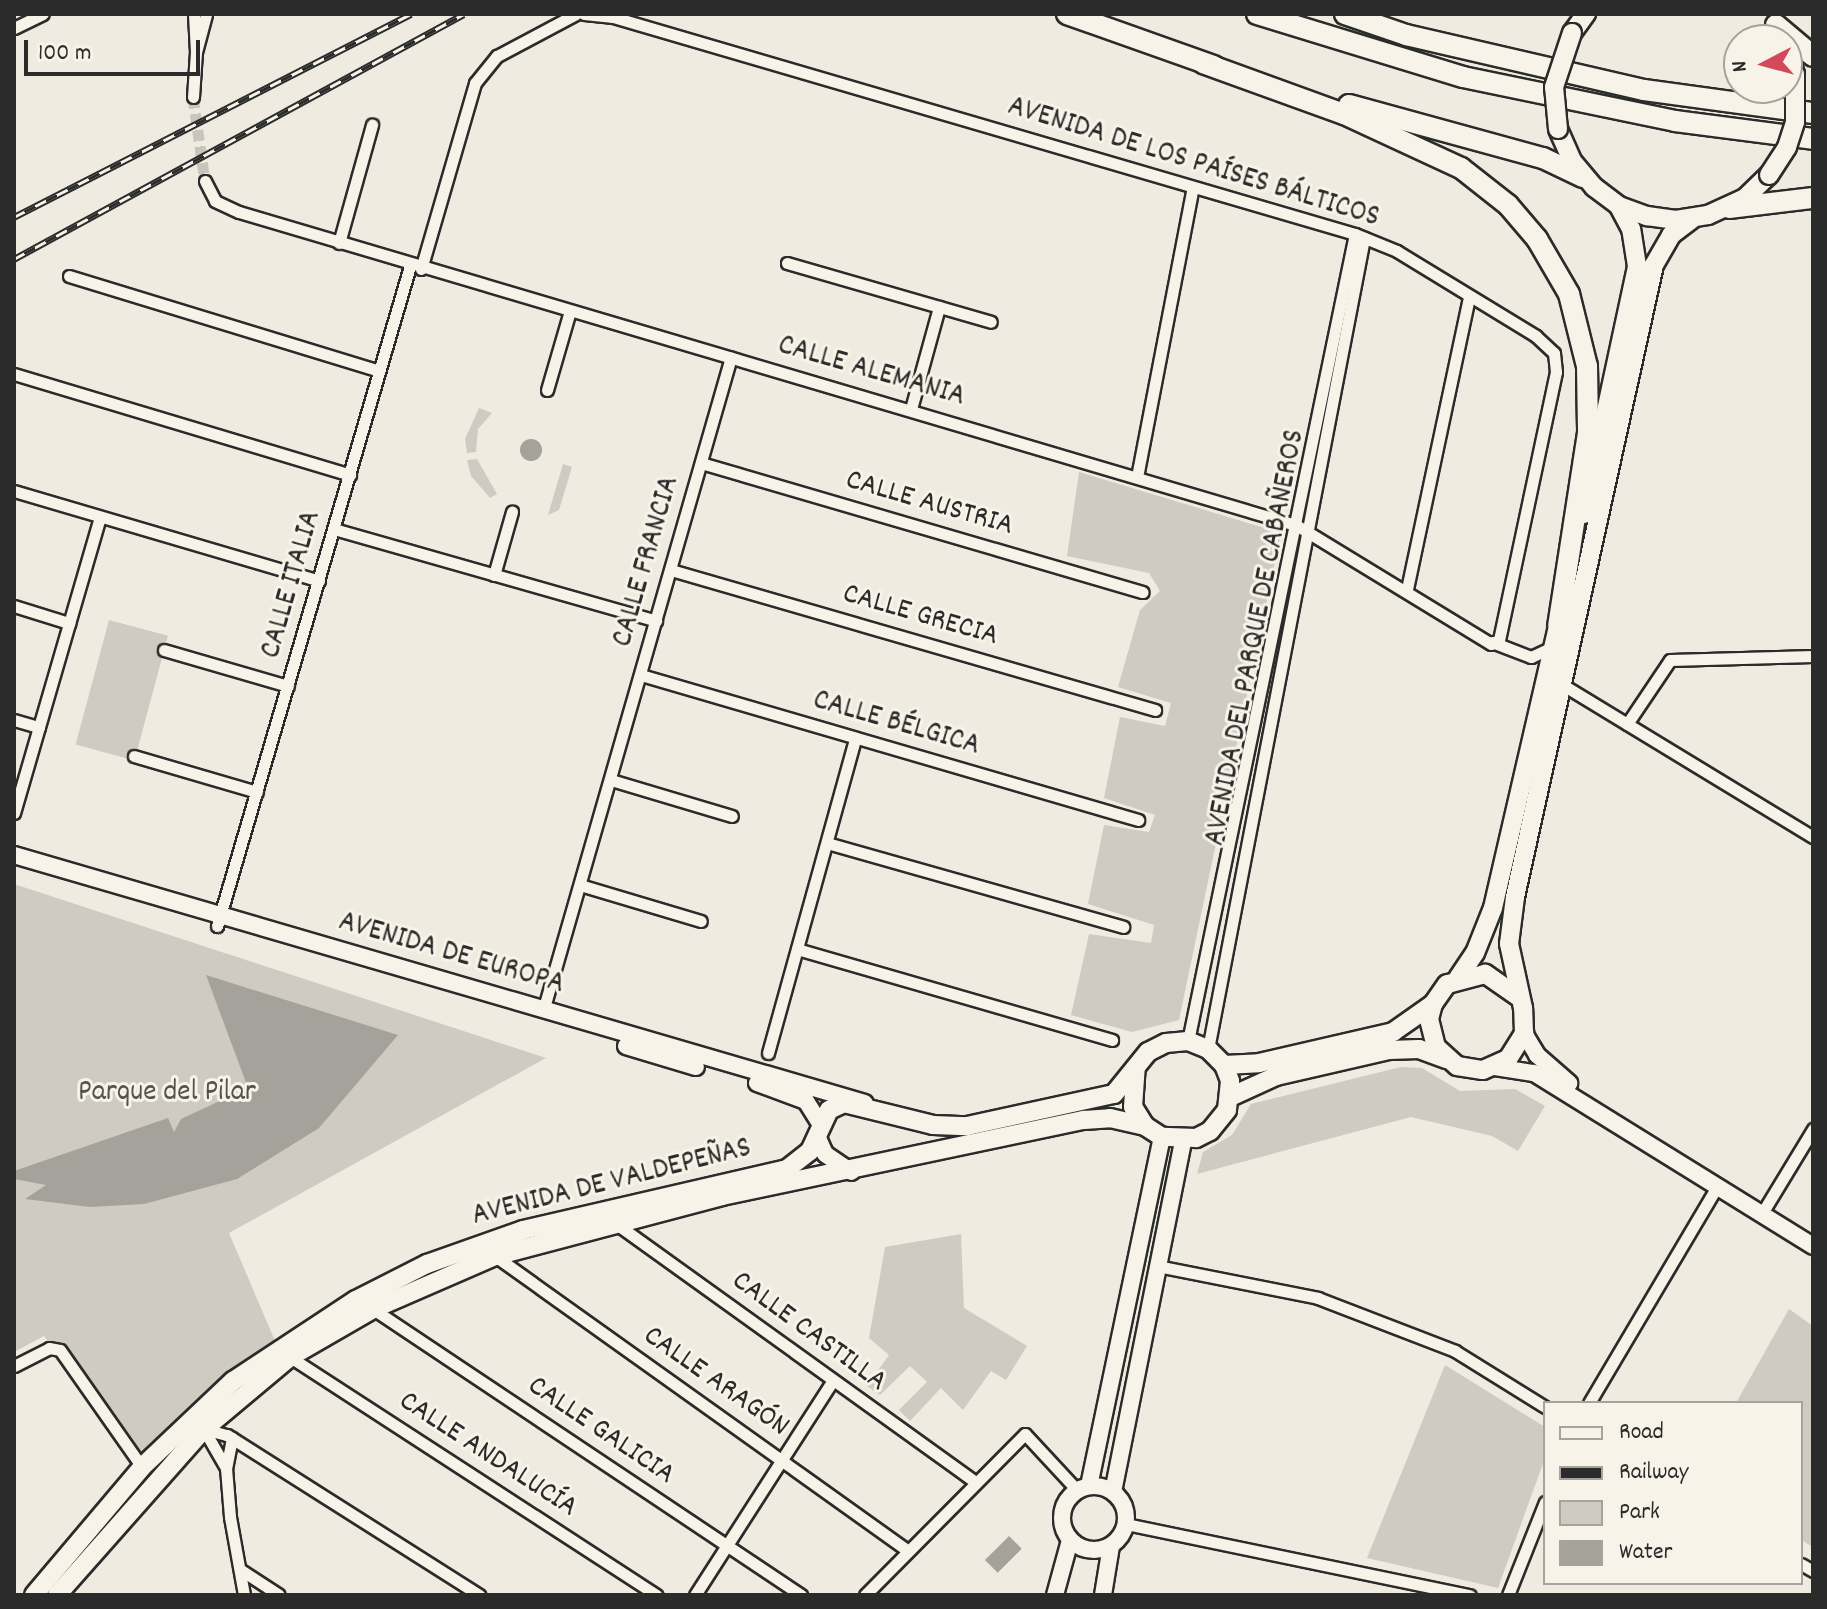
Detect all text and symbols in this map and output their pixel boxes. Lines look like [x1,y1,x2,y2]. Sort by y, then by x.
scale bar [28,24,204,74]
north arrow [1723,24,1803,104]
text: 100 m [38,37,91,71]
text: N [1725,59,1757,73]
street label: AVENIDA DE LOS PAÍSES BÁLTICOS [1003,90,1383,238]
street label: CALLE ALEMANIA [773,329,969,417]
street label: AVENIDA DEL PARQUE DE CABAÑEROS [1199,427,1315,849]
street label: CALLE AUSTRIA [841,464,1017,546]
street label: CALLE FRANCIA [606,472,690,652]
street label: CALLE ITALIA [255,507,331,663]
street label: CALLE GRECIA [838,578,1002,656]
street label: CALLE BÉLGICA [808,684,984,766]
street label: AVENIDA DE EUROPA [334,906,568,1004]
park label: Parque del Pilar [78,1076,256,1112]
street label: AVENIDA DE VALDEPEÑAS [469,1132,755,1236]
street label: CALLE CASTILLA [723,1265,893,1401]
street label: CALLE ARAGÓN [635,1320,795,1446]
street label: CALLE GALICIA [520,1370,680,1494]
street label: CALLE ANDALUCÍA [391,1385,583,1527]
legend [1543,1401,1803,1585]
text: Road [1619,1416,1664,1450]
text: Railway [1619,1456,1688,1490]
text: Park [1619,1496,1660,1530]
text: Water [1619,1536,1672,1570]

